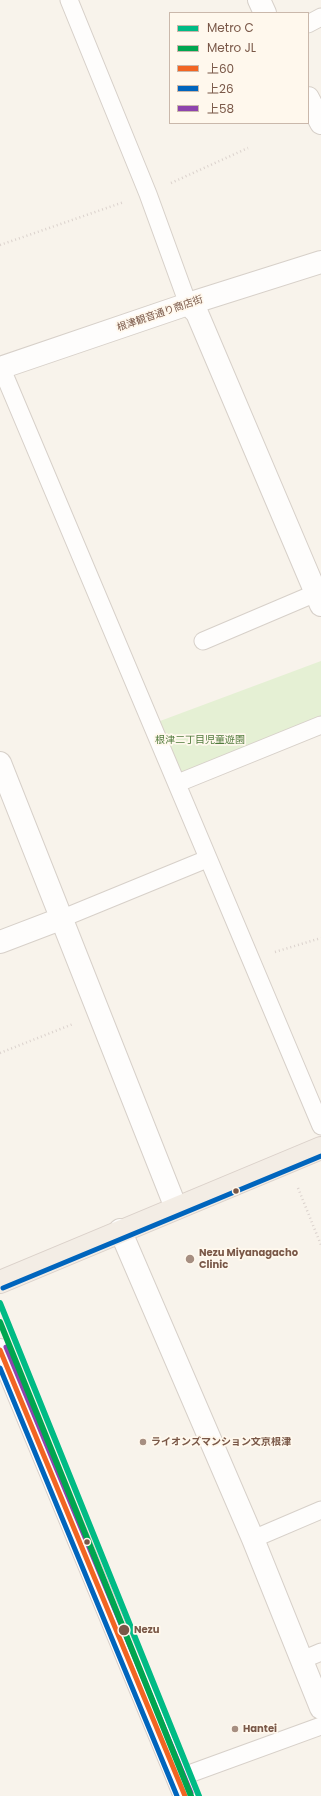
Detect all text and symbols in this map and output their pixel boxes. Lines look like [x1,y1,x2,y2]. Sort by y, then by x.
legend [169,12,309,124]
text: Metro C [207,19,254,36]
text: Metro JL [207,39,256,56]
text: 上60 [207,60,234,77]
text: 上26 [207,80,234,97]
text: 上58 [207,100,234,117]
street label: 根津観音通り商店街 [115,294,205,334]
park label: 根津二丁目児童遊園 [155,734,245,746]
unlabelled marker [231,1186,241,1196]
place label: Nezu Miyanagacho Clinic [199,1247,298,1270]
marker: Nezu Miyanagacho Clinic [184,1253,196,1265]
place label: ライオンズマンション文京根津 [151,1436,291,1448]
marker: ライオンズマンション文京根津 [138,1437,148,1447]
unlabelled marker [82,1537,92,1547]
marker: Nezu [117,1623,131,1637]
place label: Nezu [134,1624,159,1636]
place label: Hantei [243,1723,277,1735]
marker: Hantei [230,1724,240,1734]

